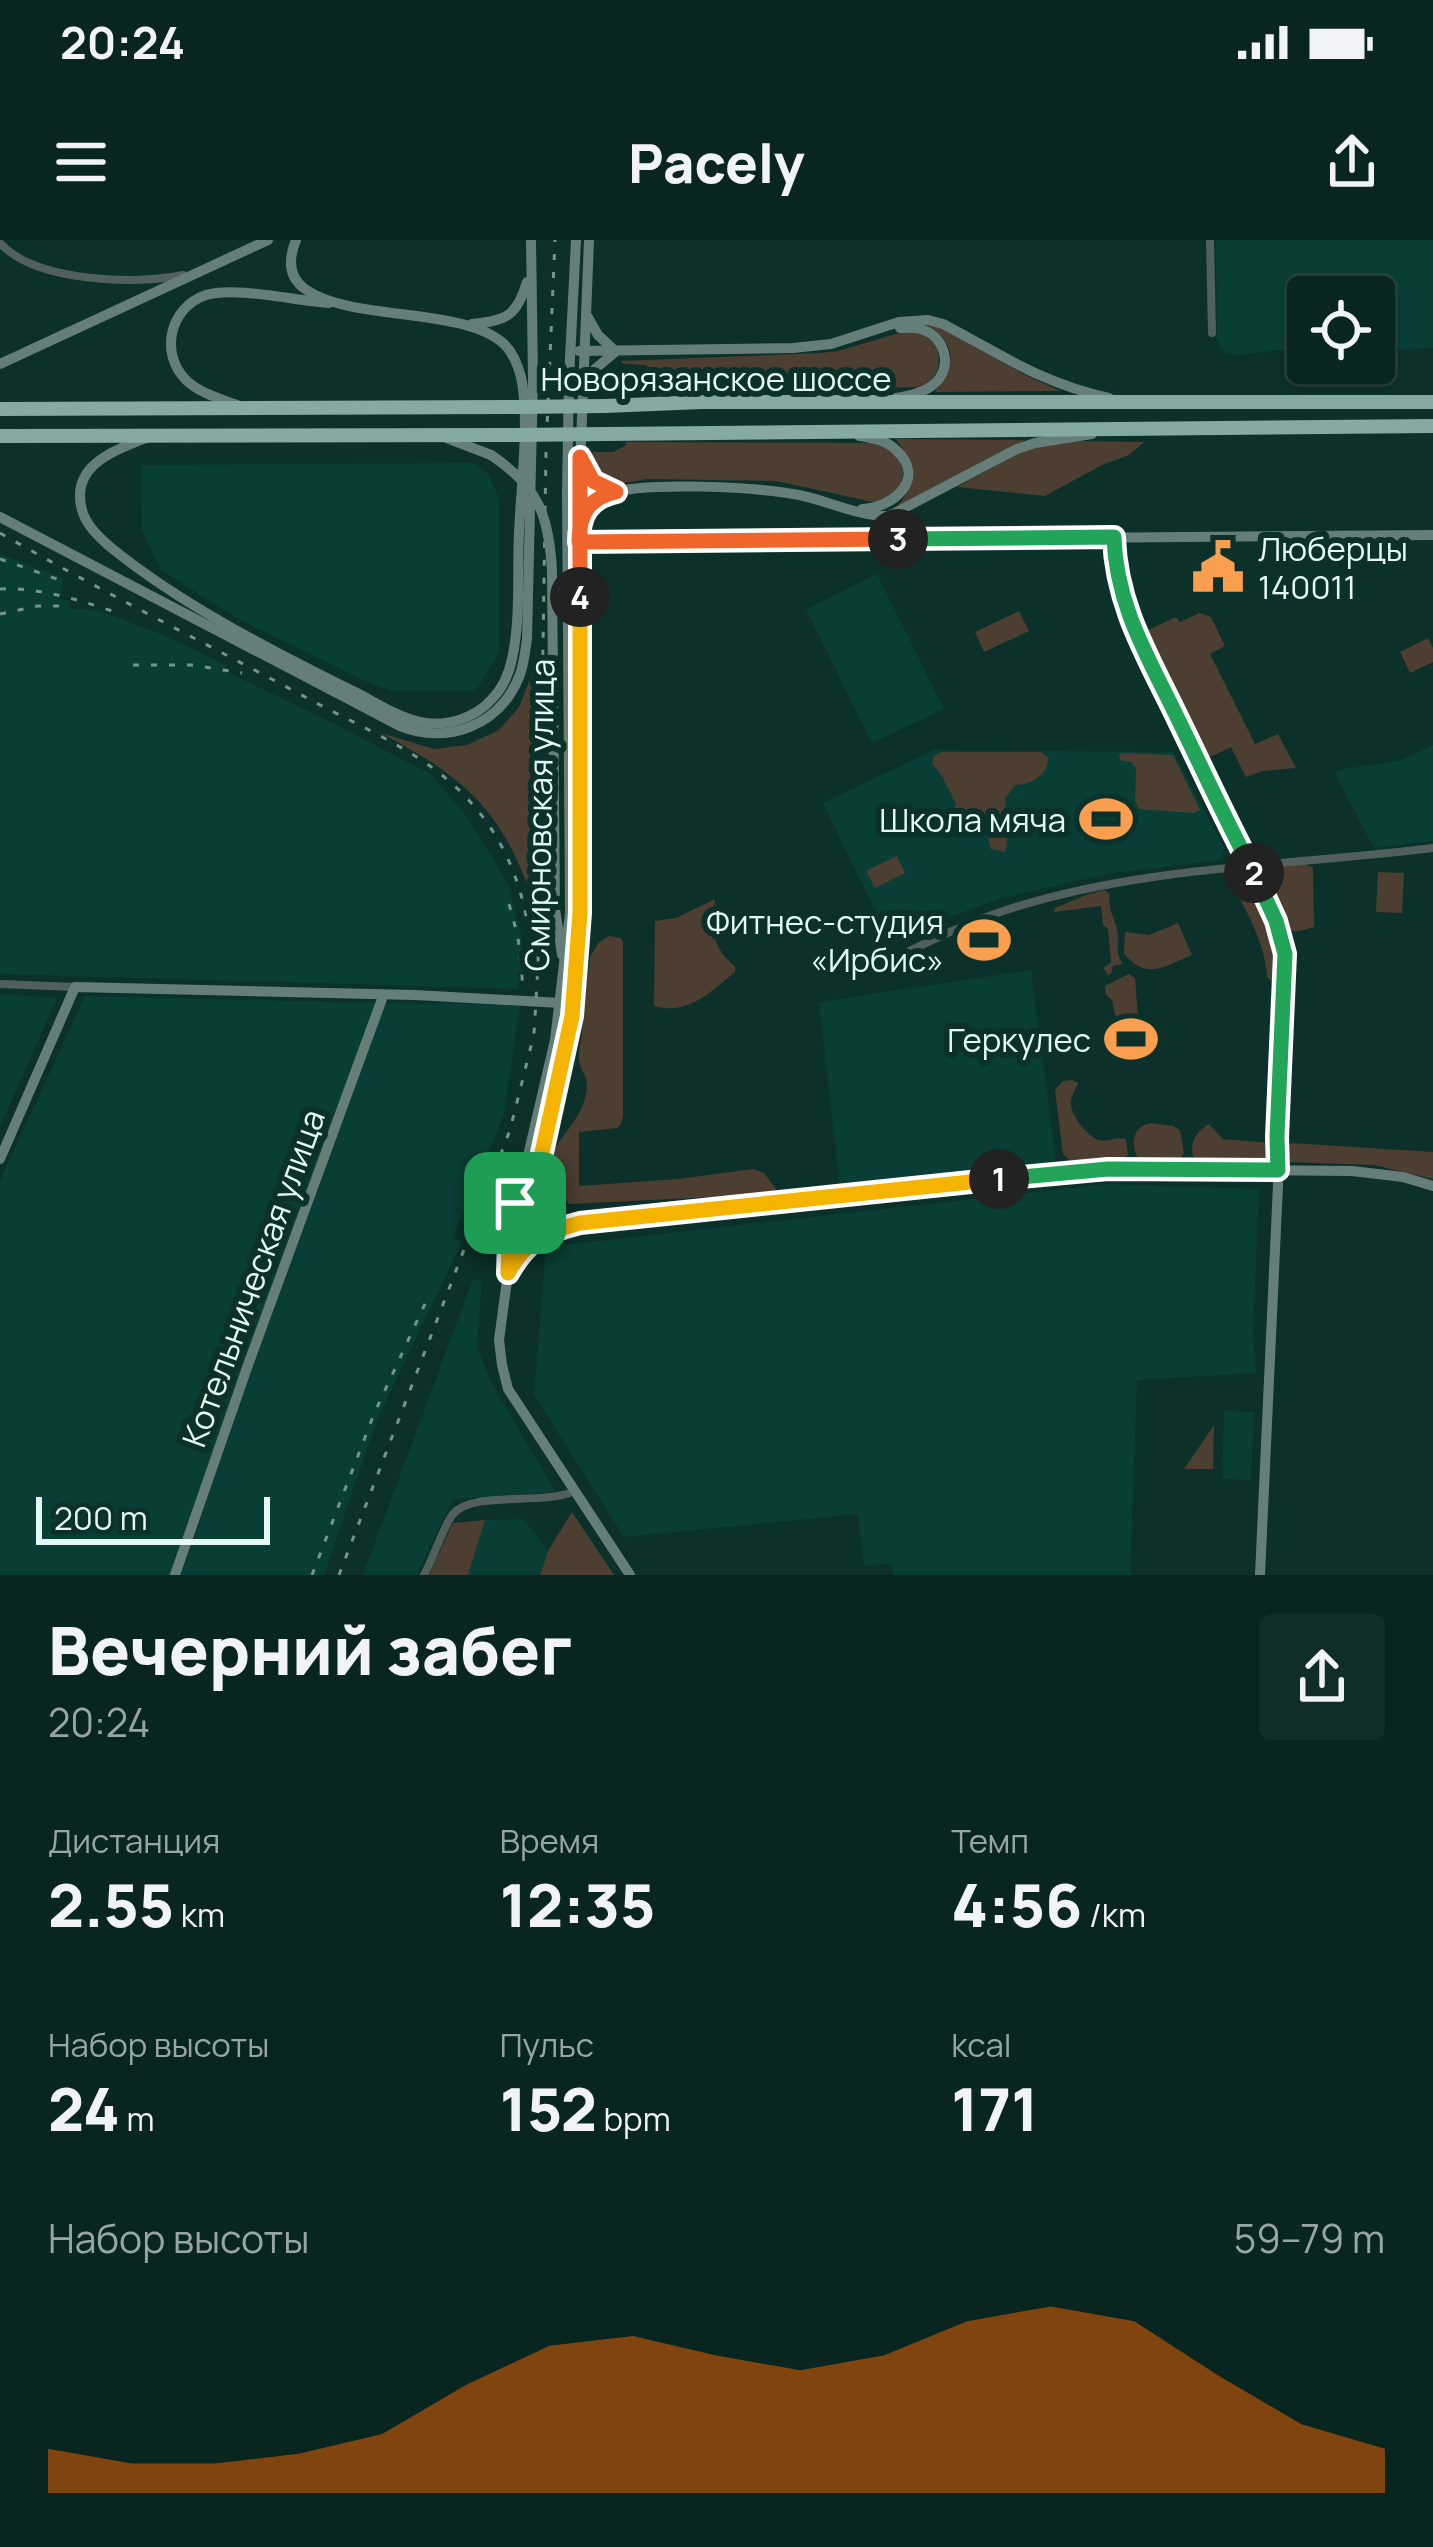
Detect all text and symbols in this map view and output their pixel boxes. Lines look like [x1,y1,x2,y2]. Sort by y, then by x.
text: 20:24 [60,11,185,73]
text: Pacely [628,125,805,199]
icon: menu [48,129,114,195]
icon: share [1319,129,1385,195]
map controls [1287,276,1395,384]
button: locate [1287,276,1395,384]
street label: Новорязанское шоссе [540,356,892,401]
pin: 3 [868,509,928,569]
text: 3 [888,516,908,561]
place label: Люберцы 140011 [1258,526,1408,609]
public building icon: Люберцы 140011 [1189,538,1247,596]
pin: 4 [550,567,610,627]
text: 4 [570,574,590,619]
street label: Смирновская улица [514,658,564,972]
sports icon: Школа мяча [1077,790,1135,848]
place label: Школа мяча [879,797,1066,842]
pin: 2 [1224,843,1284,903]
text: 2 [1244,850,1264,895]
place label: Фитнес-студия «Ирбис» [706,899,944,982]
sports icon: Фитнес-студия «Ирбис» [955,911,1013,969]
sports icon: Геркулес [1102,1010,1160,1068]
place label: Геркулес [947,1017,1091,1062]
street label: Котельническая улица [171,1103,335,1453]
pin: 1 [969,1149,1029,1209]
pin [464,1152,566,1254]
text: 1 [992,1156,1006,1201]
icon: arrive [482,1170,548,1236]
scale bar [36,1491,270,1544]
text: 200 m [54,1495,148,1540]
text: Вечерний забег [48,1605,572,1695]
button: share [1259,1614,1385,1740]
text: 20:24 [48,1695,150,1749]
text: Дистанция [48,1818,220,1863]
text: Время [500,1818,599,1863]
text: Темп [951,1818,1029,1863]
text: 2.55 [48,1863,174,1945]
text: 12:35 [500,1863,655,1945]
text: 4:56 [951,1863,1082,1945]
text: km [174,1892,225,1937]
text: /km [1082,1892,1146,1937]
text: Набор высоты [48,2022,269,2067]
text: Пульс [500,2022,594,2067]
text: kcal [951,2022,1012,2067]
text: 24 [48,2067,120,2149]
text: 152 [500,2067,597,2149]
text: 171 [951,2067,1038,2149]
text: m [120,2096,155,2141]
text: bpm [597,2096,671,2141]
text: Набор высоты [48,2211,310,2265]
text: 59–79 m [1234,2211,1385,2265]

